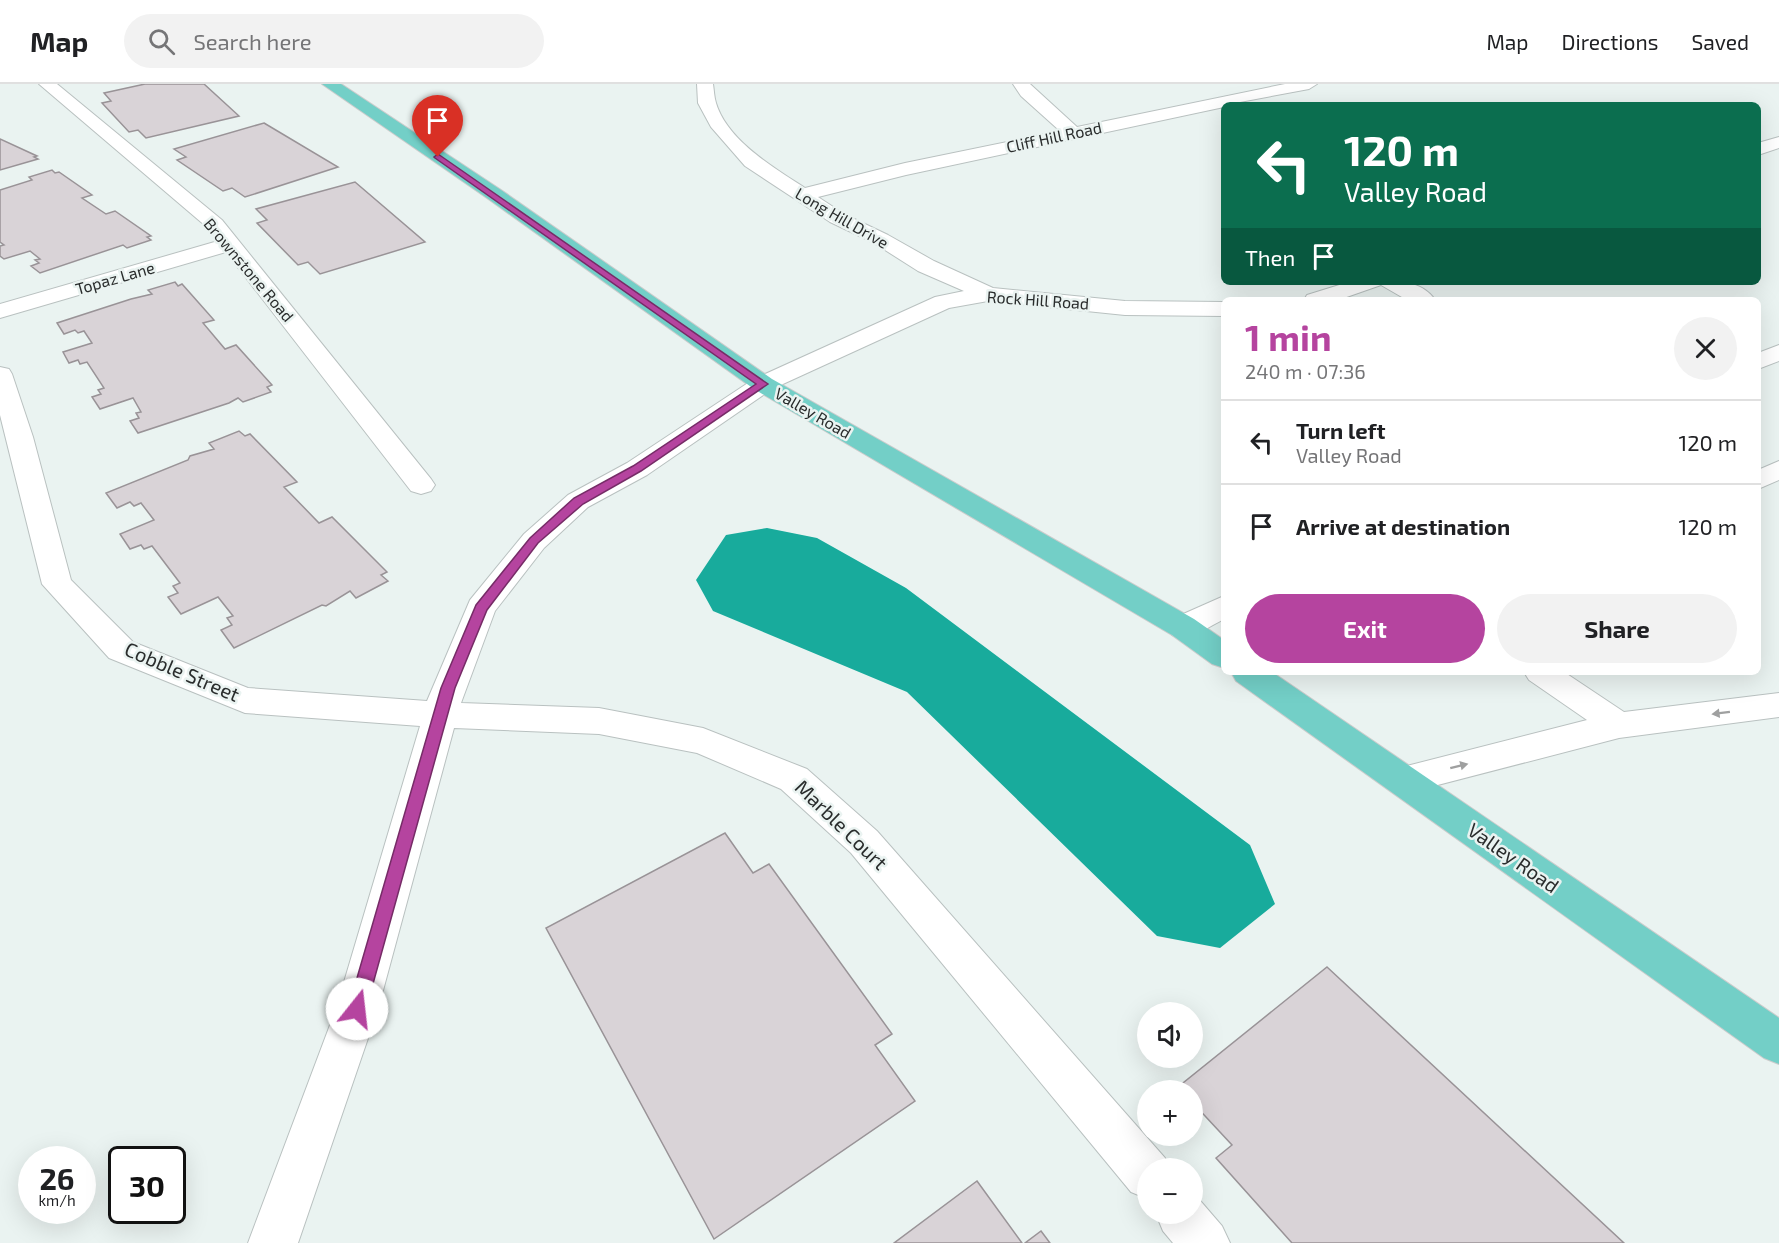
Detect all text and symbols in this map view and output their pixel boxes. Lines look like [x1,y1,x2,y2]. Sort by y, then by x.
search box [124,14,544,68]
text: Map [30,24,88,58]
icon: search [145,25,178,58]
text: Search here [193,28,312,54]
text: Map [1486,29,1529,54]
text: Directions [1562,29,1658,54]
text: Saved [1691,29,1749,54]
pin [412,95,463,157]
icon: arrive [421,104,454,137]
street label: Cliff Hill Road [1004,117,1103,156]
text: 120 m [1344,124,1459,174]
icon: left [1245,126,1323,204]
text: Valley Road [1344,175,1487,207]
street label: Long Hill Drive [792,183,892,252]
street label: Brownstone Road [201,214,298,325]
icon: arrive [1307,240,1340,273]
text: Then [1245,244,1295,270]
street label: Topaz Lane [73,257,157,298]
street label: Rock Hill Road [986,286,1090,313]
text: 1 min [1245,315,1332,358]
button: close [1674,317,1737,380]
text: 240 m · 07:36 [1245,359,1366,383]
street label: Valley Road [772,383,855,442]
text: Turn left [1296,417,1385,443]
icon: left [1245,426,1278,459]
text: 120 m [1678,429,1737,455]
text: Valley Road [1296,443,1402,467]
icon: arrive [1245,510,1278,543]
text: Arrive at destination [1296,513,1510,539]
text: 120 m [1678,513,1737,539]
button: Exit [1245,594,1485,663]
button: Share [1497,594,1737,663]
street label: Cobble Street [121,636,244,706]
one-way arrow [1711,708,1730,717]
one-way arrow [1450,760,1468,770]
street label: Marble Court [791,774,893,874]
street label: Valley Road [1463,817,1564,897]
position arrow [325,977,389,1041]
map controls [1137,1002,1203,1224]
button: sound [1137,1002,1203,1068]
button: + [1137,1080,1203,1146]
speed limit sign: 30 [108,1146,186,1224]
button: − [1137,1158,1203,1224]
text: 26 [39,1160,75,1196]
text: km/h [38,1191,76,1209]

